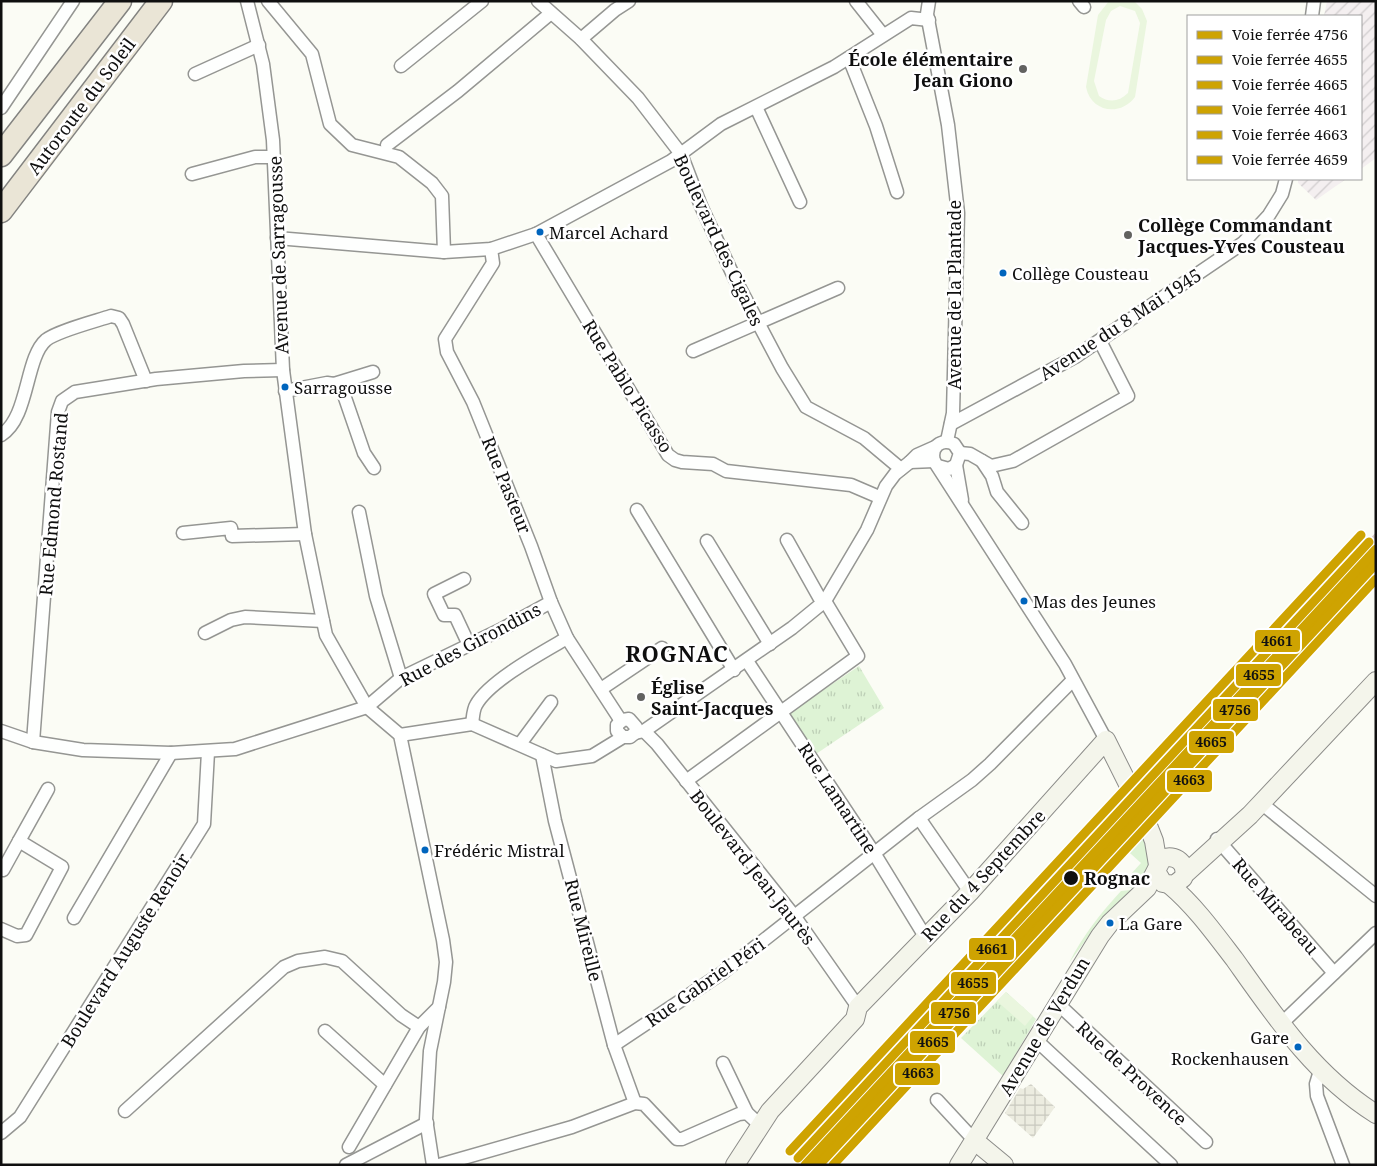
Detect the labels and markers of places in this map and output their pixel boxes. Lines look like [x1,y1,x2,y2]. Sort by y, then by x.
place label: École élémentaire Jean Giono [848,47,1013,92]
marker: École élémentaire Jean Giono [1017,63,1029,75]
place label: Collège Commandant Jacques-Yves Cousteau [1137,213,1345,258]
place label: Marcel Achard [549,221,669,244]
marker: Marcel Achard [535,227,545,237]
marker: Collège Commandant Jacques-Yves Cousteau [1122,229,1134,241]
place label: Collège Cousteau [1012,262,1149,285]
marker: Collège Cousteau [998,268,1008,278]
place label: Sarragousse [294,376,392,399]
marker: Sarragousse [280,382,290,392]
place label: Mas des Jeunes [1033,590,1156,613]
marker: Mas des Jeunes [1019,596,1029,606]
place label: Église Saint-Jacques [651,675,774,720]
marker: Église Saint-Jacques [635,691,647,703]
place label: Frédéric Mistral [434,839,565,862]
marker: Frédéric Mistral [420,845,430,855]
place label: Rognac [1084,866,1150,890]
marker: Rognac [1062,869,1080,887]
place label: La Gare [1119,912,1182,935]
marker: La Gare [1105,918,1115,928]
place label: Gare Rockenhausen [1171,1026,1289,1070]
marker: Gare Rockenhausen [1293,1042,1303,1052]

